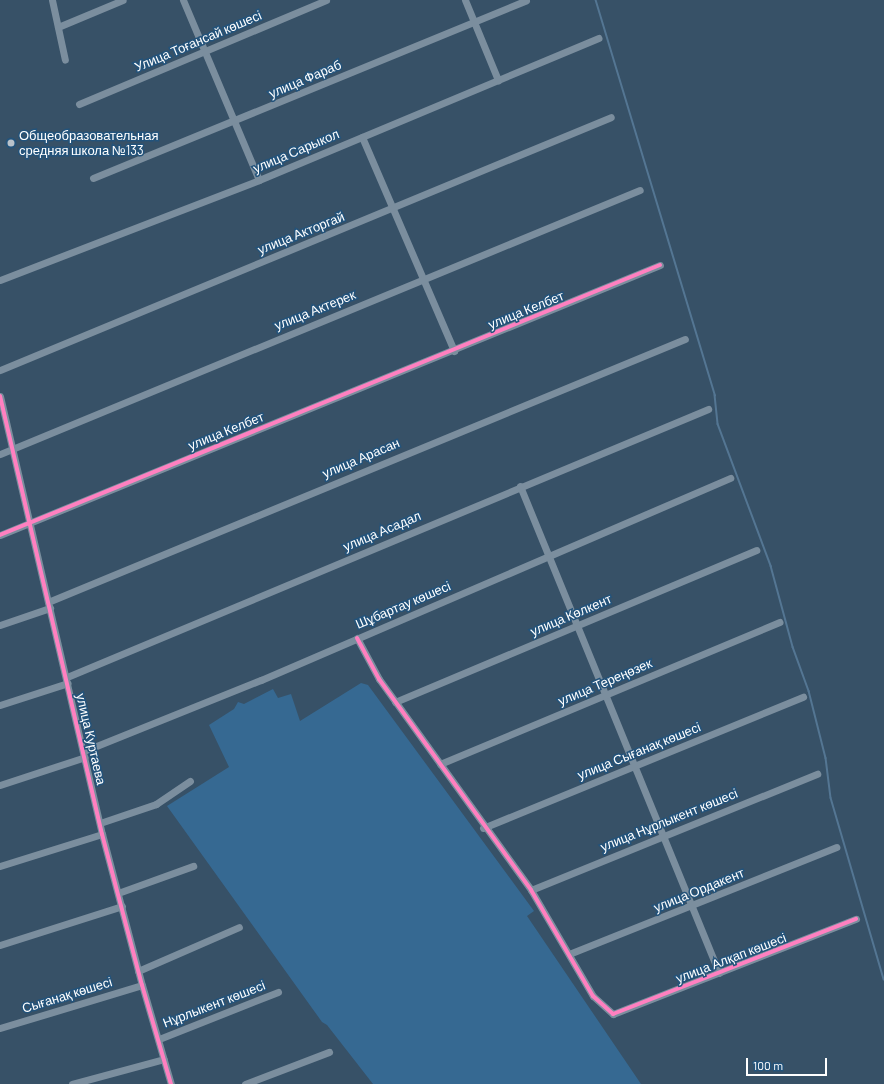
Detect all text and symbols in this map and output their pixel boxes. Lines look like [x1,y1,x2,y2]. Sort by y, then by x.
street label: Улица Тоғансай көшесі [132,7,264,75]
street label: улица Фараб [266,57,344,101]
street label: улица Сарыкол [251,126,341,176]
place label: Общеобразовательная средняя школа №133 [19,128,158,159]
marker: Общеобразовательная средняя школа №133 [6,138,16,148]
street label: улица Акторгай [255,209,347,257]
street label: улица Актерек [272,287,358,333]
street label: улица Келбет [486,288,566,332]
street label: улица Келбет [186,409,266,453]
street label: улица Арасан [320,435,402,481]
street label: улица Асадал [341,508,423,554]
street label: Шұбартау көшесі [353,578,453,632]
street label: улица Көлкент [528,591,614,639]
street label: улица Тереңөзек [556,655,654,709]
street label: улица Куртаева [73,692,109,786]
street label: улица Сығанақ көшесі [575,719,703,783]
street label: улица Нұрлыкент көшесі [598,785,740,855]
street label: улица Ордакент [651,865,747,915]
street label: улица Алқап көшесі [674,930,788,986]
street label: Сығанақ көшесі [20,974,114,1016]
street label: Нұрлыкент көшесі [161,977,267,1031]
scale bar [748,1050,829,1076]
text: 100 m [753,1058,783,1072]

